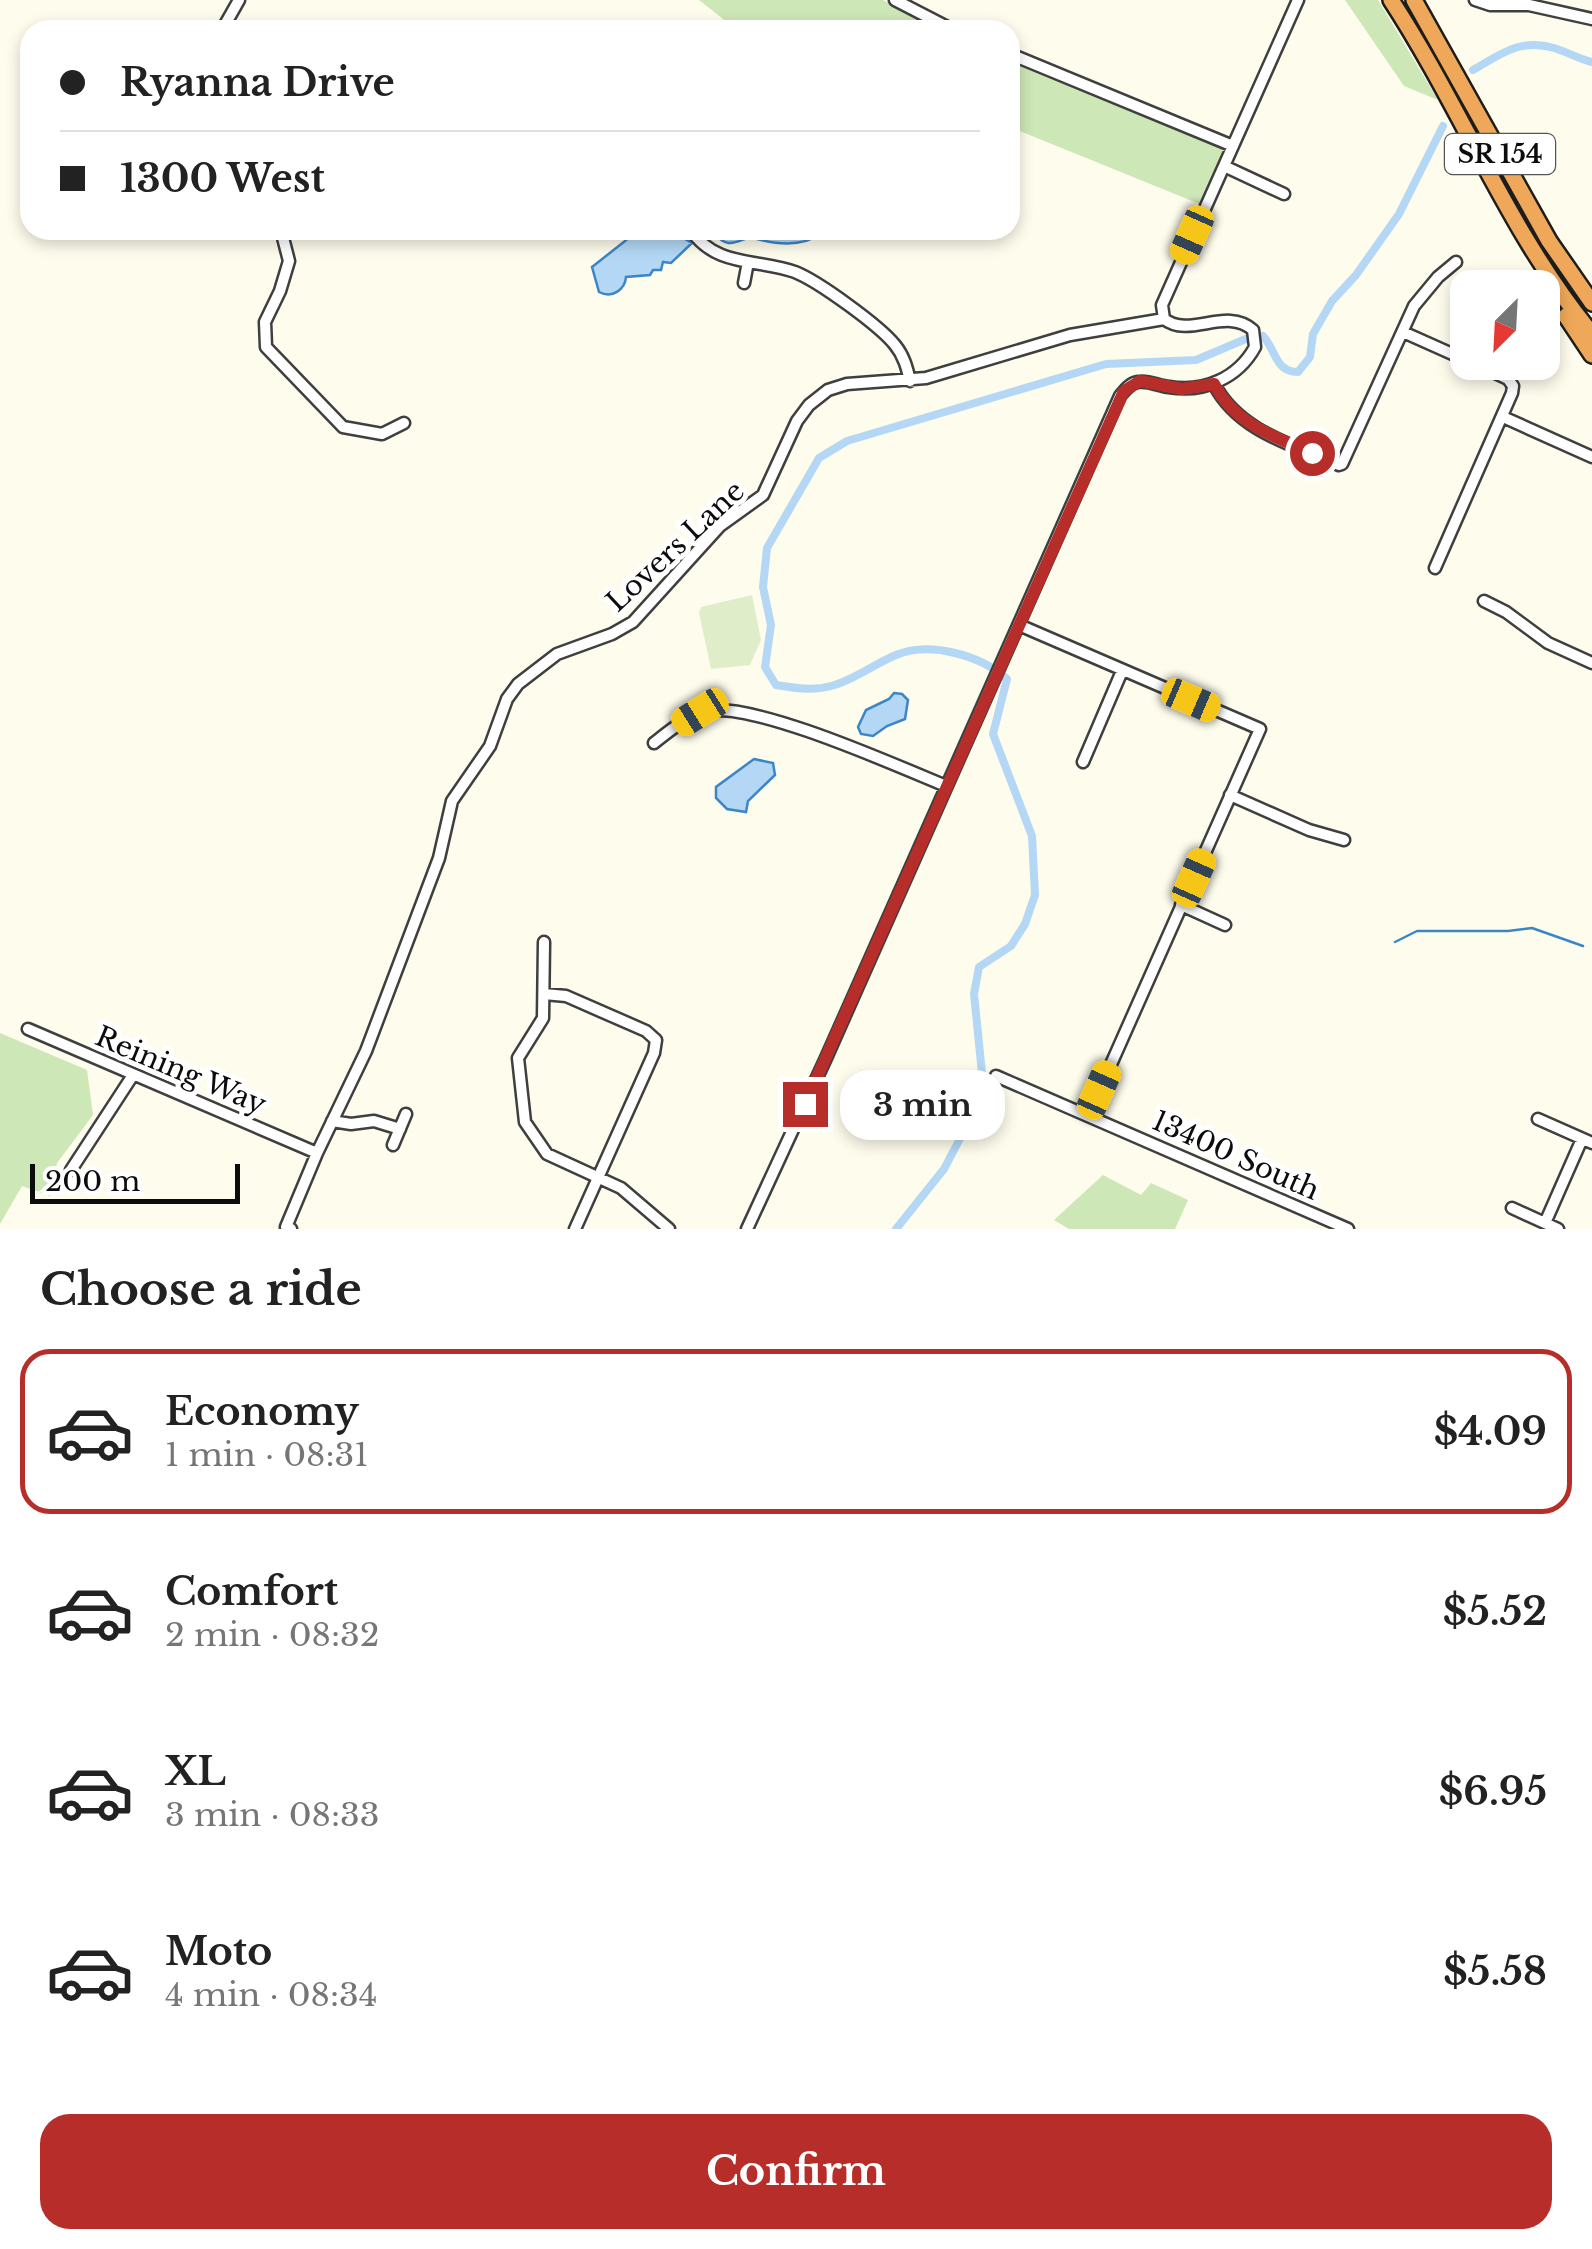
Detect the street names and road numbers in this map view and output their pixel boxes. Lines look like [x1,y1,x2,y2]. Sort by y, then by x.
road number: SR 154 [1445,134,1555,174]
street label: Lovers Lane [599,474,752,619]
street label: Reining Way [90,1019,272,1122]
street label: 13400 South [1147,1103,1325,1208]

